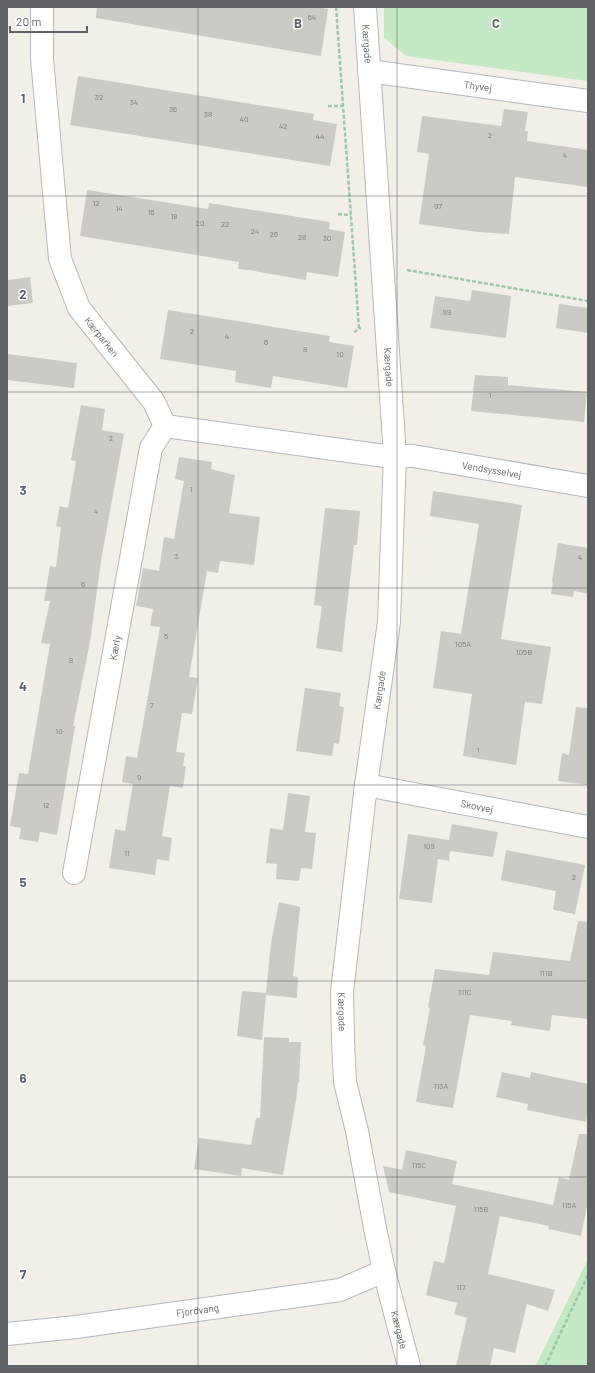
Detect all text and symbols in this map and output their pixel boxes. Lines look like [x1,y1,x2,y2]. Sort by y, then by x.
scale bar [10,8,87,34]
house number: 64 [308,12,316,22]
text: 20 m [16,14,42,28]
text: B [294,15,302,31]
text: C [492,15,500,31]
street label: Kærgade [360,24,375,64]
street label: Thyvej [463,78,493,94]
text: 1 [21,90,25,106]
house number: 32 [95,92,103,102]
house number: 34 [130,97,138,107]
house number: 36 [169,104,177,114]
house number: 38 [204,109,212,119]
house number: 40 [240,114,248,124]
house number: 42 [279,121,287,131]
house number: 2 [488,130,492,140]
house number: 44 [316,131,324,141]
house number: 4 [563,150,567,160]
house number: 12 [92,198,100,208]
house number: 97 [434,201,442,211]
house number: 14 [115,203,123,213]
house number: 16 [148,207,154,217]
house number: 18 [171,211,177,221]
house number: 20 [196,218,204,228]
house number: 22 [221,219,229,229]
house number: 24 [251,226,259,236]
house number: 26 [270,229,278,239]
house number: 28 [298,232,306,242]
house number: 30 [323,233,331,243]
text: 2 [19,286,27,302]
house number: 99 [443,307,451,317]
street label: Kærparken [82,314,121,359]
house number: 2 [190,326,194,336]
house number: 4 [225,331,229,341]
house number: 6 [264,337,268,347]
house number: 8 [303,344,307,354]
street label: Kærgade [382,347,396,387]
house number: 10 [336,349,344,359]
house number: 1 [489,390,492,400]
house number: 2 [109,433,113,443]
street label: Vendsysselvej [461,459,522,480]
text: 3 [19,482,27,498]
house number: 1 [190,484,193,494]
house number: 4 [94,506,98,516]
house number: 3 [174,551,178,561]
house number: 4 [578,552,582,562]
house number: 6 [81,579,85,589]
house number: 5 [164,631,168,641]
street label: Kærly [107,634,123,661]
house number: 105A [455,639,471,649]
house number: 105B [516,647,532,657]
house number: 8 [69,655,73,665]
street label: Kærgade [370,670,388,710]
text: 4 [19,678,27,694]
house number: 7 [150,700,154,710]
house number: 10 [55,726,63,736]
house number: 1 [477,745,480,755]
house number: 9 [137,772,141,782]
street label: Skovvej [460,797,494,815]
house number: 12 [42,800,50,810]
house number: 109 [423,841,435,851]
house number: 11 [124,848,130,858]
house number: 2 [572,872,576,882]
text: 5 [19,874,27,890]
house number: 111B [539,968,553,978]
house number: 111C [458,987,472,997]
street label: Kærgade [336,992,349,1032]
text: 6 [20,1070,27,1086]
house number: 113A [434,1081,448,1091]
house number: 115C [412,1160,426,1170]
house number: 115A [562,1200,576,1210]
house number: 115B [474,1204,488,1214]
text: 7 [20,1266,27,1282]
house number: 117 [456,1282,466,1292]
street label: Fjordvang [175,1301,220,1319]
street label: Kærgade [389,1309,410,1350]

